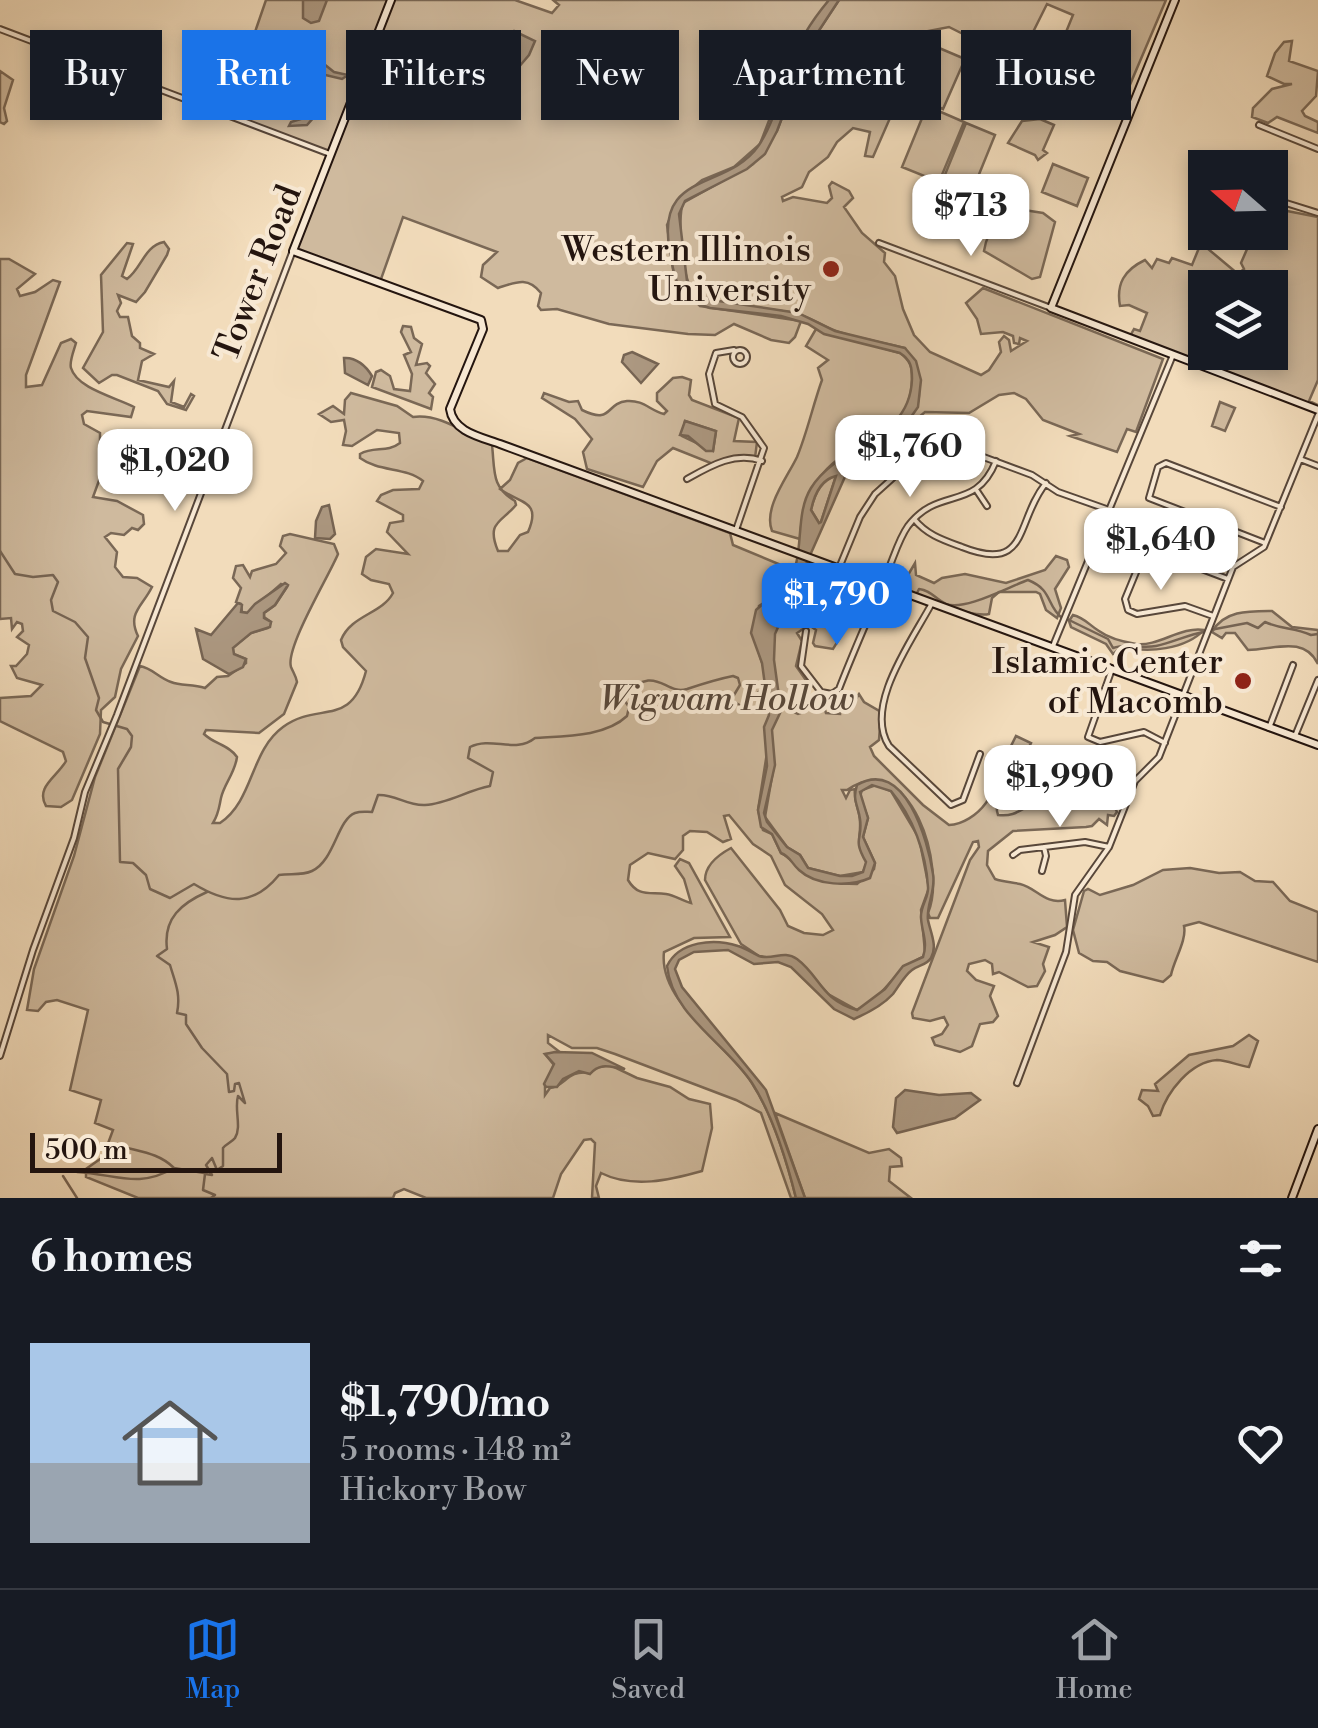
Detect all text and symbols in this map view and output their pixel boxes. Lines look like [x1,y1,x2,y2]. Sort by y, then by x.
chip: Buy [30,30,162,120]
chip: Rent [182,30,326,120]
chip: Filters [346,30,521,120]
chip: New [541,30,679,120]
chip: Apartment [699,30,941,120]
chip: House [961,30,1131,120]
north arrow [1188,150,1288,250]
map controls [1188,150,1288,370]
pin: $713 [912,174,1030,259]
street label: Tower Road [205,179,312,368]
text: $713 [934,186,1008,226]
place label: Western Illinois University [561,229,812,312]
marker: Western Illinois University [820,258,842,280]
button: layers [1188,270,1288,370]
pin: $1,760 [829,415,991,500]
text: $1,760 [857,427,963,467]
pin: $1,020 [94,429,256,514]
text: $1,020 [120,441,230,481]
pin: $1,640 [1080,508,1242,593]
text: $1,640 [1106,520,1216,560]
pin: $1,790 [756,563,918,648]
text: $1,790 [784,575,890,615]
place label: Islamic Center of Macomb [992,641,1223,724]
marker: Islamic Center of Macomb [1232,670,1254,692]
park label: Wigwam Hollow [600,678,854,721]
pin: $1,990 [979,745,1141,830]
text: $1,990 [1006,757,1114,797]
scale bar [30,1128,282,1172]
text: 500 m [45,1133,128,1168]
icon: filters [1233,1231,1288,1286]
text: 6 homes [30,1232,193,1285]
text: $1,790/mo [340,1377,551,1430]
icon: home [110,1383,230,1503]
icon: heart [1233,1416,1288,1471]
text: 5 rooms · 148 m² [340,1430,571,1470]
text: Hickory Bow [340,1470,526,1510]
tab: Map [185,1612,241,1707]
tab: Saved [611,1612,685,1707]
tab: Home [1056,1612,1133,1707]

